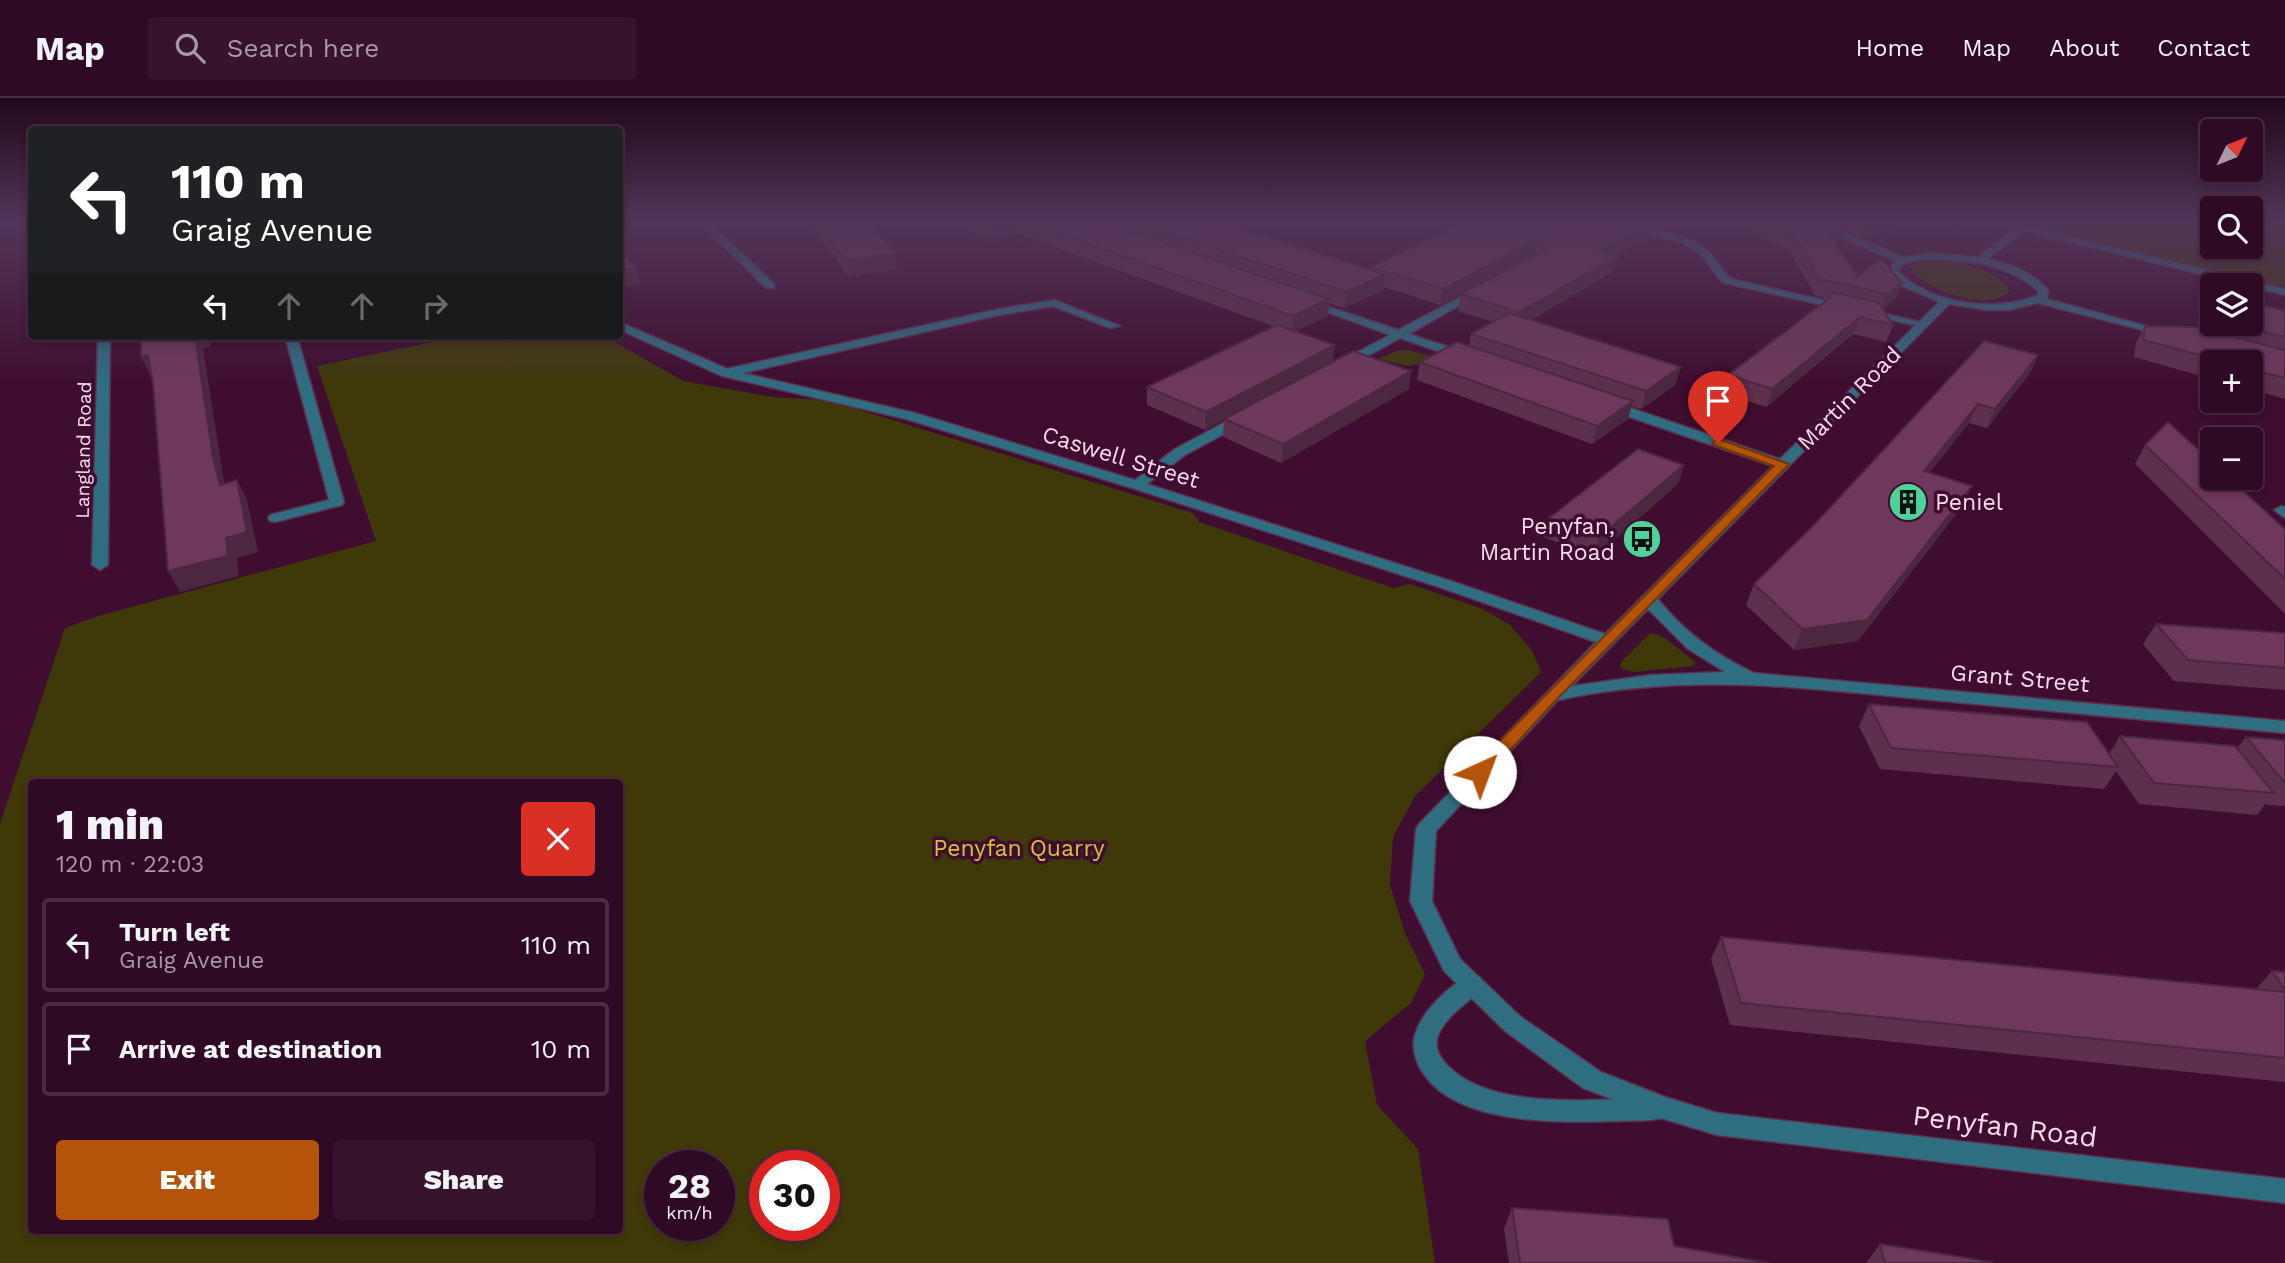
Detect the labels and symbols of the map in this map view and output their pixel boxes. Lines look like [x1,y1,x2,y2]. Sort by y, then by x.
north arrow [2200,119,2263,182]
street label: Martin Road [1792,341,1907,456]
pin [1688,371,1748,443]
street label: Langland Road [71,381,96,519]
street label: Caswell Street [1039,421,1203,494]
building icon: Peniel [1887,481,1929,523]
place label: Peniel [1935,489,2003,516]
place label: Penyfan, Martin Road [1480,513,1615,566]
bus stop icon: Penyfan, Martin Road [1621,518,1663,560]
street label: Grant Street [1949,659,2091,698]
position arrow [1443,735,1517,809]
park label: Penyfan Quarry [933,835,1105,862]
street label: Penyfan Road [1911,1099,2099,1154]
speed limit sign: 30 [749,1150,840,1241]

